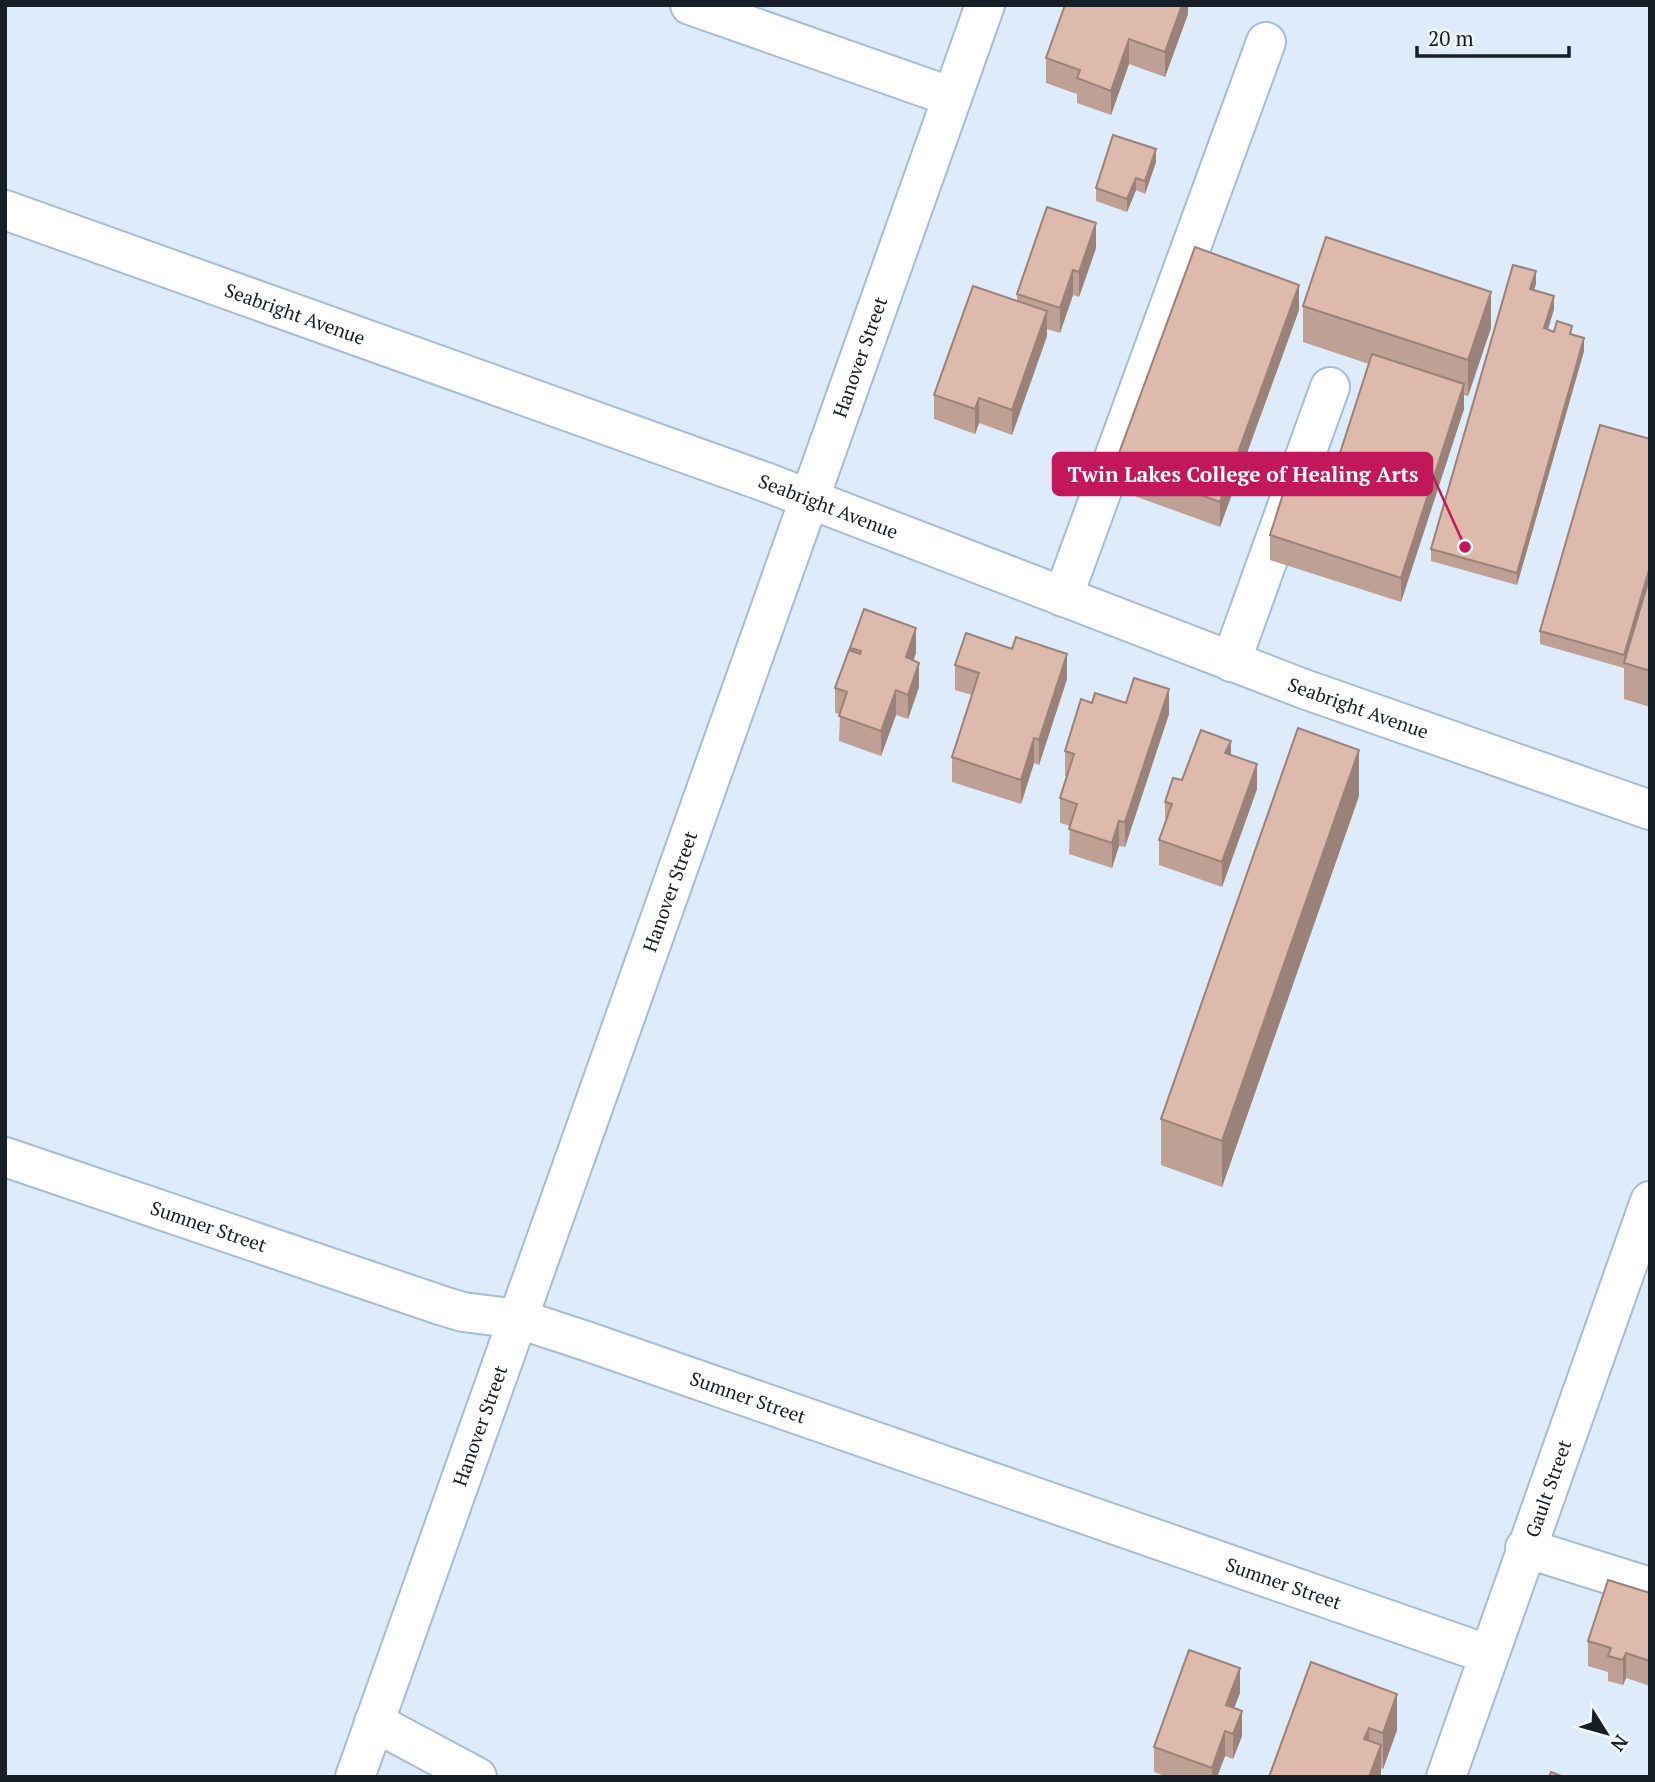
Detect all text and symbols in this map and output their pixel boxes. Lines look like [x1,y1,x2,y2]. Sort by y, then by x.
scale bar [1417,14,1569,58]
text: 20 m [1428,24,1474,52]
street label: Seabright Avenue [222,277,369,350]
street label: Hanover Street [826,293,892,421]
callout: Twin Lakes College of Healing Arts [1053,453,1432,495]
text: Twin Lakes College of Healing Arts [1068,460,1418,488]
street label: Seabright Avenue [755,468,902,544]
street label: Seabright Avenue [1284,671,1432,744]
street label: Hanover Street [636,827,702,955]
street label: Sumner Street [147,1194,270,1257]
street label: Hanover Street [447,1362,512,1489]
street label: Sumner Street [687,1365,809,1428]
street label: Gault Street [1519,1436,1576,1541]
street label: Sumner Street [1223,1551,1345,1615]
north arrow [1571,1698,1641,1768]
text: N [1605,1730,1634,1757]

